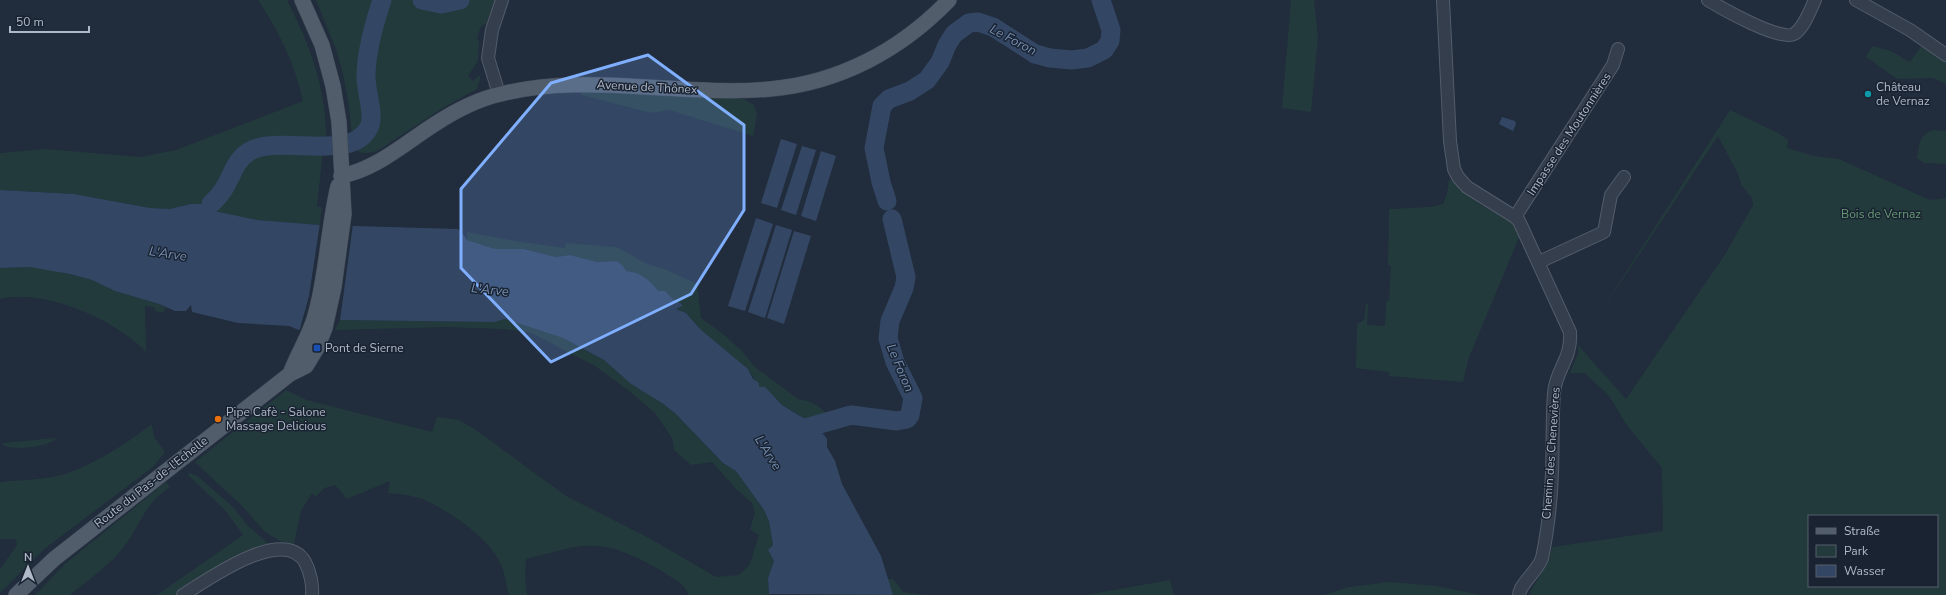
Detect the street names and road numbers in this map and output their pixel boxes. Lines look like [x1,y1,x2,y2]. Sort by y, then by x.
street label: Impasse des Moutonnières [1523,69,1615,199]
street label: Avenue de Thônex [596,76,698,98]
street label: Chemin des Chenevières [1538,386,1564,520]
street label: Route du Pas-de-l'Echelle [91,433,211,531]

